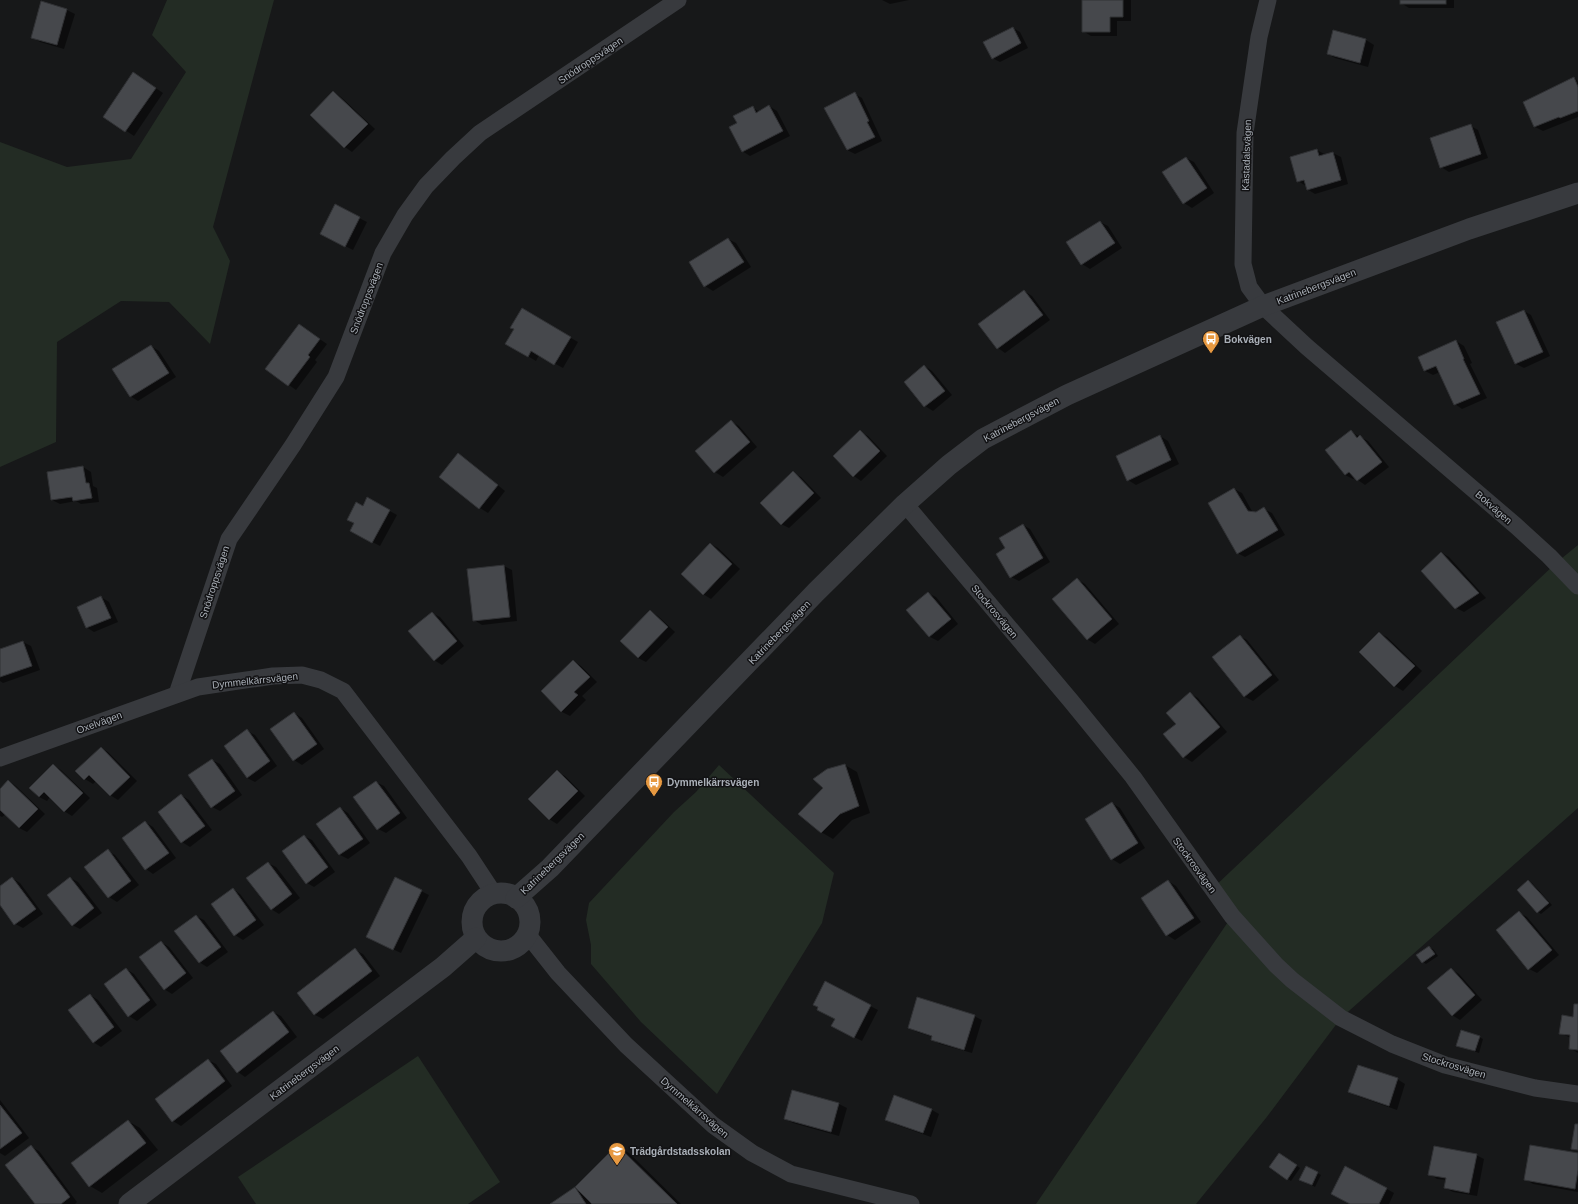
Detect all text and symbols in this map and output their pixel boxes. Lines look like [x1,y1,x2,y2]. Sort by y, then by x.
street label: Snödroppsvägen [556,35,625,86]
street label: Kästadalsvägen [1240,119,1253,191]
street label: Snödroppsvägen [348,261,385,335]
street label: Katrinebergsvägen [1275,266,1357,307]
bus stop icon: Bokvägen [1201,329,1221,354]
place label: Bokvägen [1224,334,1272,345]
street label: Katrinebergsvägen [982,395,1061,444]
street label: Bokvägen [1473,489,1514,526]
street label: Snödroppsvägen [198,544,231,620]
street label: Stockrosvägen [969,582,1020,640]
street label: Katrinebergsvägen [746,598,812,666]
street label: Dymmelkärrsvägen [212,671,298,690]
street label: Oxelvägen [75,709,124,736]
bus stop icon: Dymmelkärrsvägen [644,772,664,797]
place label: Dymmelkärrsvägen [667,777,759,788]
street label: Katrinebergsvägen [518,830,586,896]
street label: Stockrosvägen [1171,835,1218,895]
street label: Katrinebergsvägen [267,1043,341,1102]
street label: Stockrosvägen [1421,1051,1487,1080]
street label: Dymmelkärrsvägen [659,1075,731,1140]
school or university icon: Trädgårdstadsskolan [607,1141,627,1166]
place label: Trädgårdstadsskolan [630,1146,731,1157]

